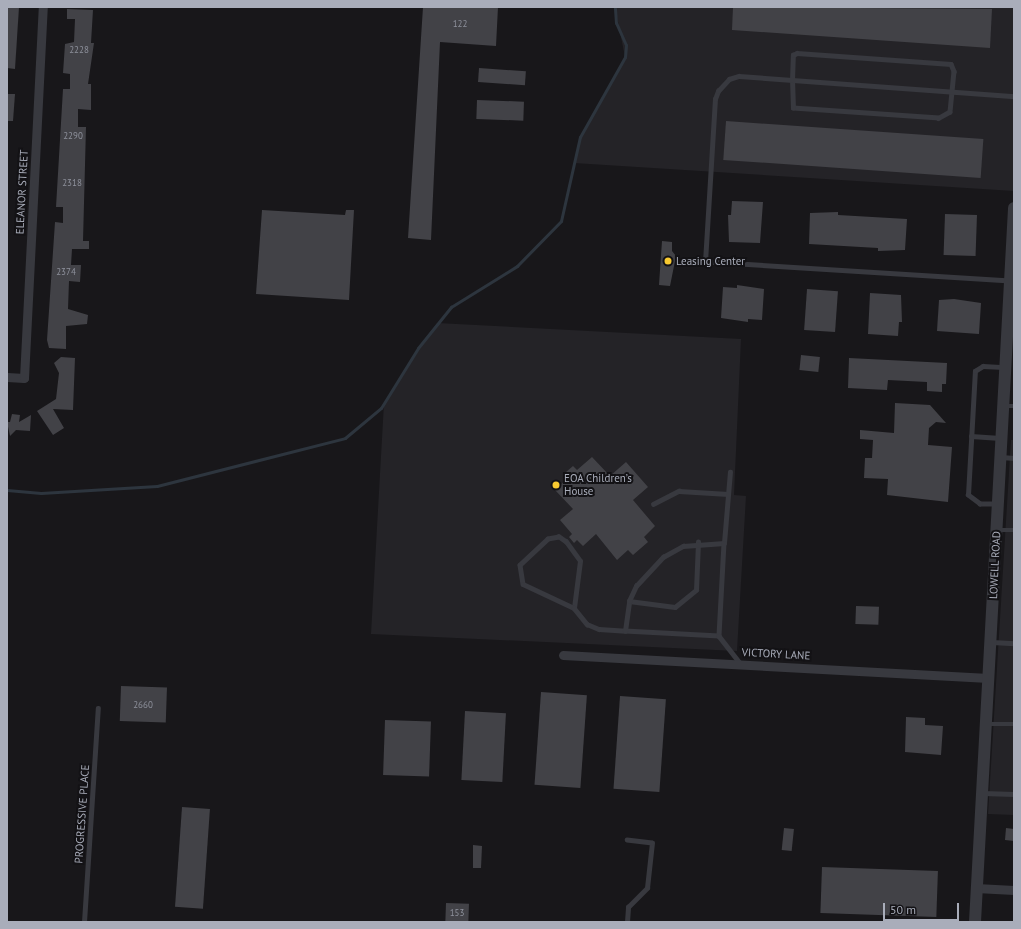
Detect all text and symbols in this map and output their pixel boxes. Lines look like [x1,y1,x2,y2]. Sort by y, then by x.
house number: 122 [453,19,467,29]
house number: 2228 [69,45,89,55]
house number: 2290 [63,131,83,141]
street label: ELEANOR STREET [13,149,31,235]
house number: 2318 [62,178,82,188]
place label: Leasing Center [676,254,745,268]
marker: Leasing Center [663,256,673,266]
house number: 2374 [56,267,76,277]
place label: EOA Children’s House [564,472,632,498]
marker: EOA Children’s House [551,480,561,490]
street label: LOWELL ROAD [987,530,1003,600]
street label: VICTORY LANE [741,646,811,662]
house number: 2660 [133,700,153,710]
street label: PROGRESSIVE PLACE [72,764,92,864]
scale bar [885,895,961,921]
text: 50 m [890,902,916,917]
house number: 153 [450,908,464,918]

